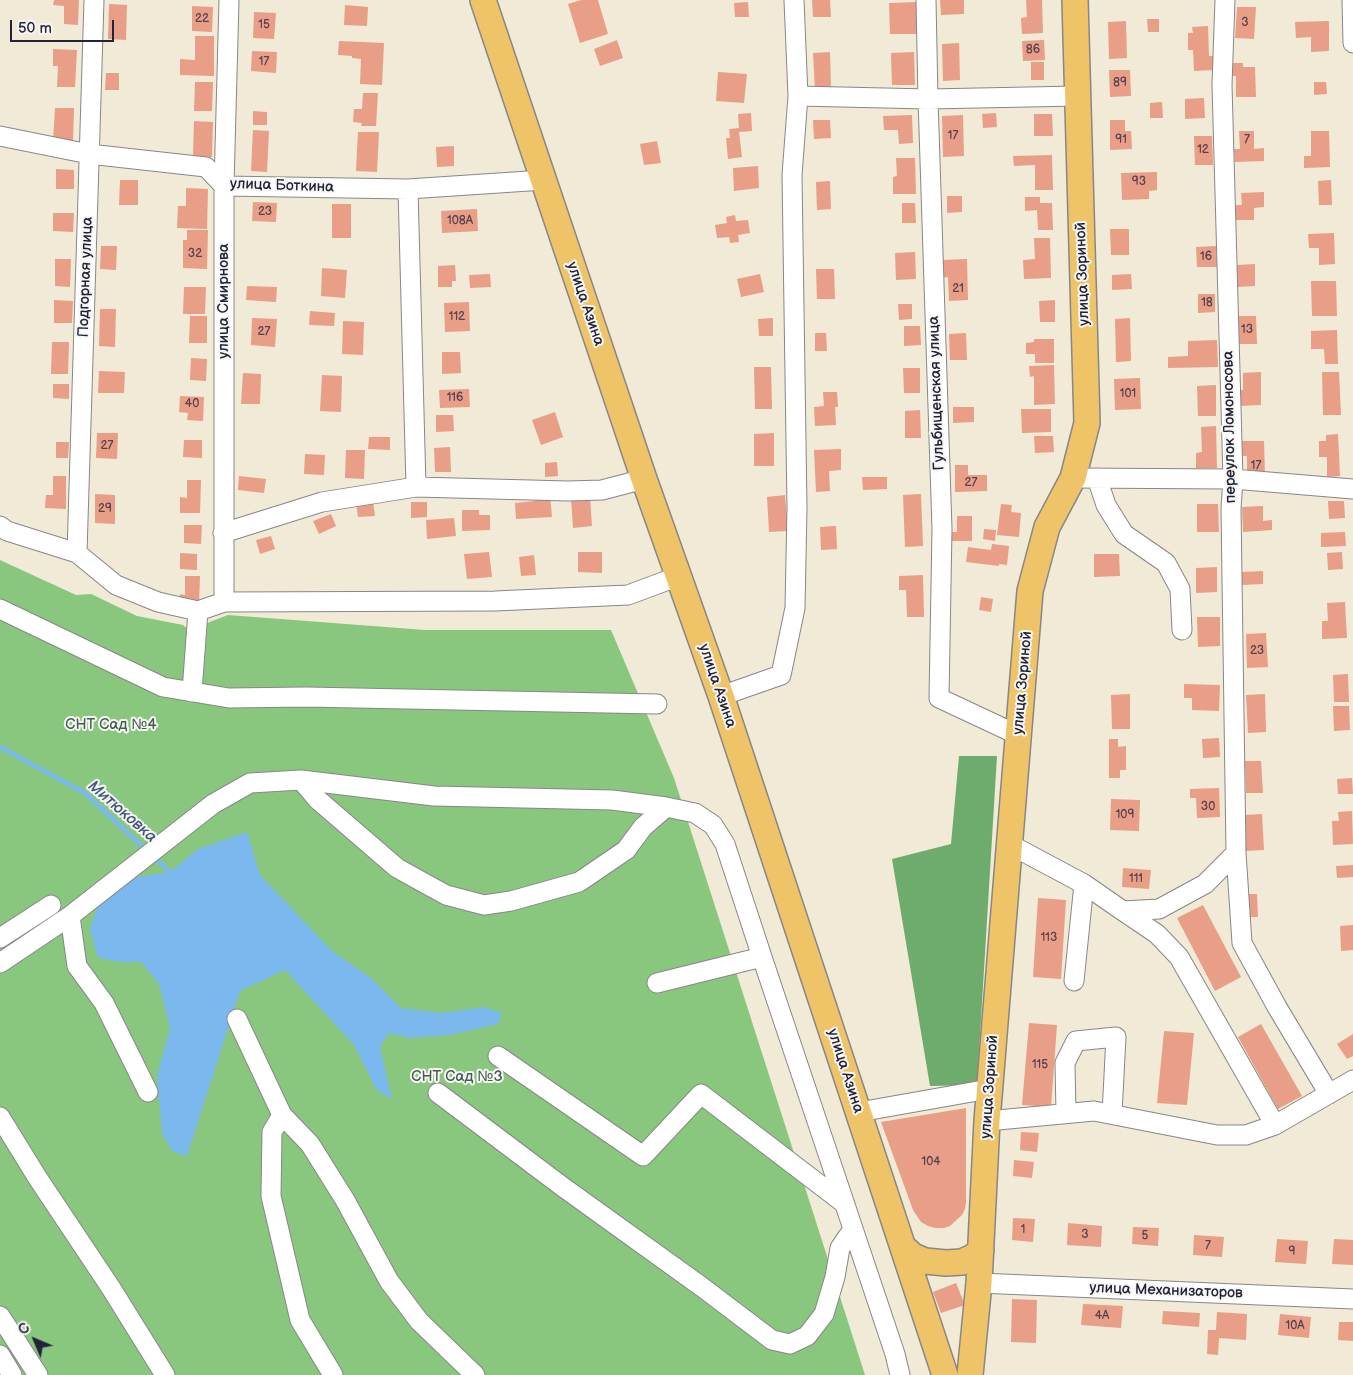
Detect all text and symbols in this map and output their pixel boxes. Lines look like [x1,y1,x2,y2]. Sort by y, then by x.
scale bar [12,10,116,42]
house number: 22 [195,12,209,26]
house number: 3 [1241,16,1249,30]
house number: 15 [258,18,270,32]
text: 50 m [18,19,52,38]
house number: 86 [1026,43,1040,57]
house number: 17 [259,55,269,69]
house number: 89 [1113,76,1127,90]
house number: 17 [948,129,958,143]
house number: 91 [1115,133,1127,147]
house number: 7 [1244,133,1250,147]
house number: 12 [1197,143,1209,157]
street label: улица Боткина [230,175,334,197]
house number: 93 [1132,175,1146,189]
house number: 23 [258,205,272,219]
house number: 108А [447,214,473,228]
street label: Подгорная улица [75,216,97,338]
street label: улица Зориной [1072,222,1094,326]
street label: улица Смирнова [215,243,233,359]
house number: 32 [188,247,202,261]
house number: 16 [1200,250,1212,264]
street label: улица Азина [562,260,608,348]
house number: 21 [952,282,964,296]
house number: 18 [1201,296,1213,310]
house number: 112 [449,310,465,324]
street label: Гульбищенская улица [925,315,949,471]
house number: 13 [1241,323,1253,337]
house number: 27 [258,325,270,339]
street label: переулок Ломоносова [1220,351,1240,503]
house number: 101 [1120,387,1136,401]
house number: 116 [447,391,463,405]
house number: 40 [185,397,199,411]
house number: 27 [101,439,113,453]
house number: 17 [1251,459,1261,473]
house number: 27 [965,476,977,490]
house number: 29 [98,502,112,516]
street label: улица Зориной [1010,630,1036,736]
street label: улица Азина [694,642,740,730]
house number: 23 [1250,644,1264,658]
park label: СНТ Сад №4 [65,716,157,734]
water label: Митюковка [84,777,160,847]
house number: 30 [1201,800,1215,814]
house number: 109 [1116,808,1134,822]
house number: 111 [1129,872,1143,886]
house number: 113 [1041,931,1057,945]
street label: улица Азина [823,1027,867,1115]
street label: улица Зориной [977,1035,1003,1139]
house number: 115 [1032,1058,1048,1072]
park label: СНТ Сад №3 [411,1068,503,1086]
house number: 104 [921,1155,941,1169]
house number: 1 [1021,1223,1025,1237]
house number: 3 [1081,1228,1089,1242]
house number: 5 [1142,1229,1148,1243]
house number: 7 [1205,1239,1211,1253]
house number: 9 [1289,1245,1295,1259]
street label: улица Механизаторов [1089,1279,1243,1303]
house number: 4А [1095,1309,1109,1323]
north arrow [10,1315,60,1365]
house number: 10А [1286,1319,1304,1333]
text: С [15,1320,33,1338]

